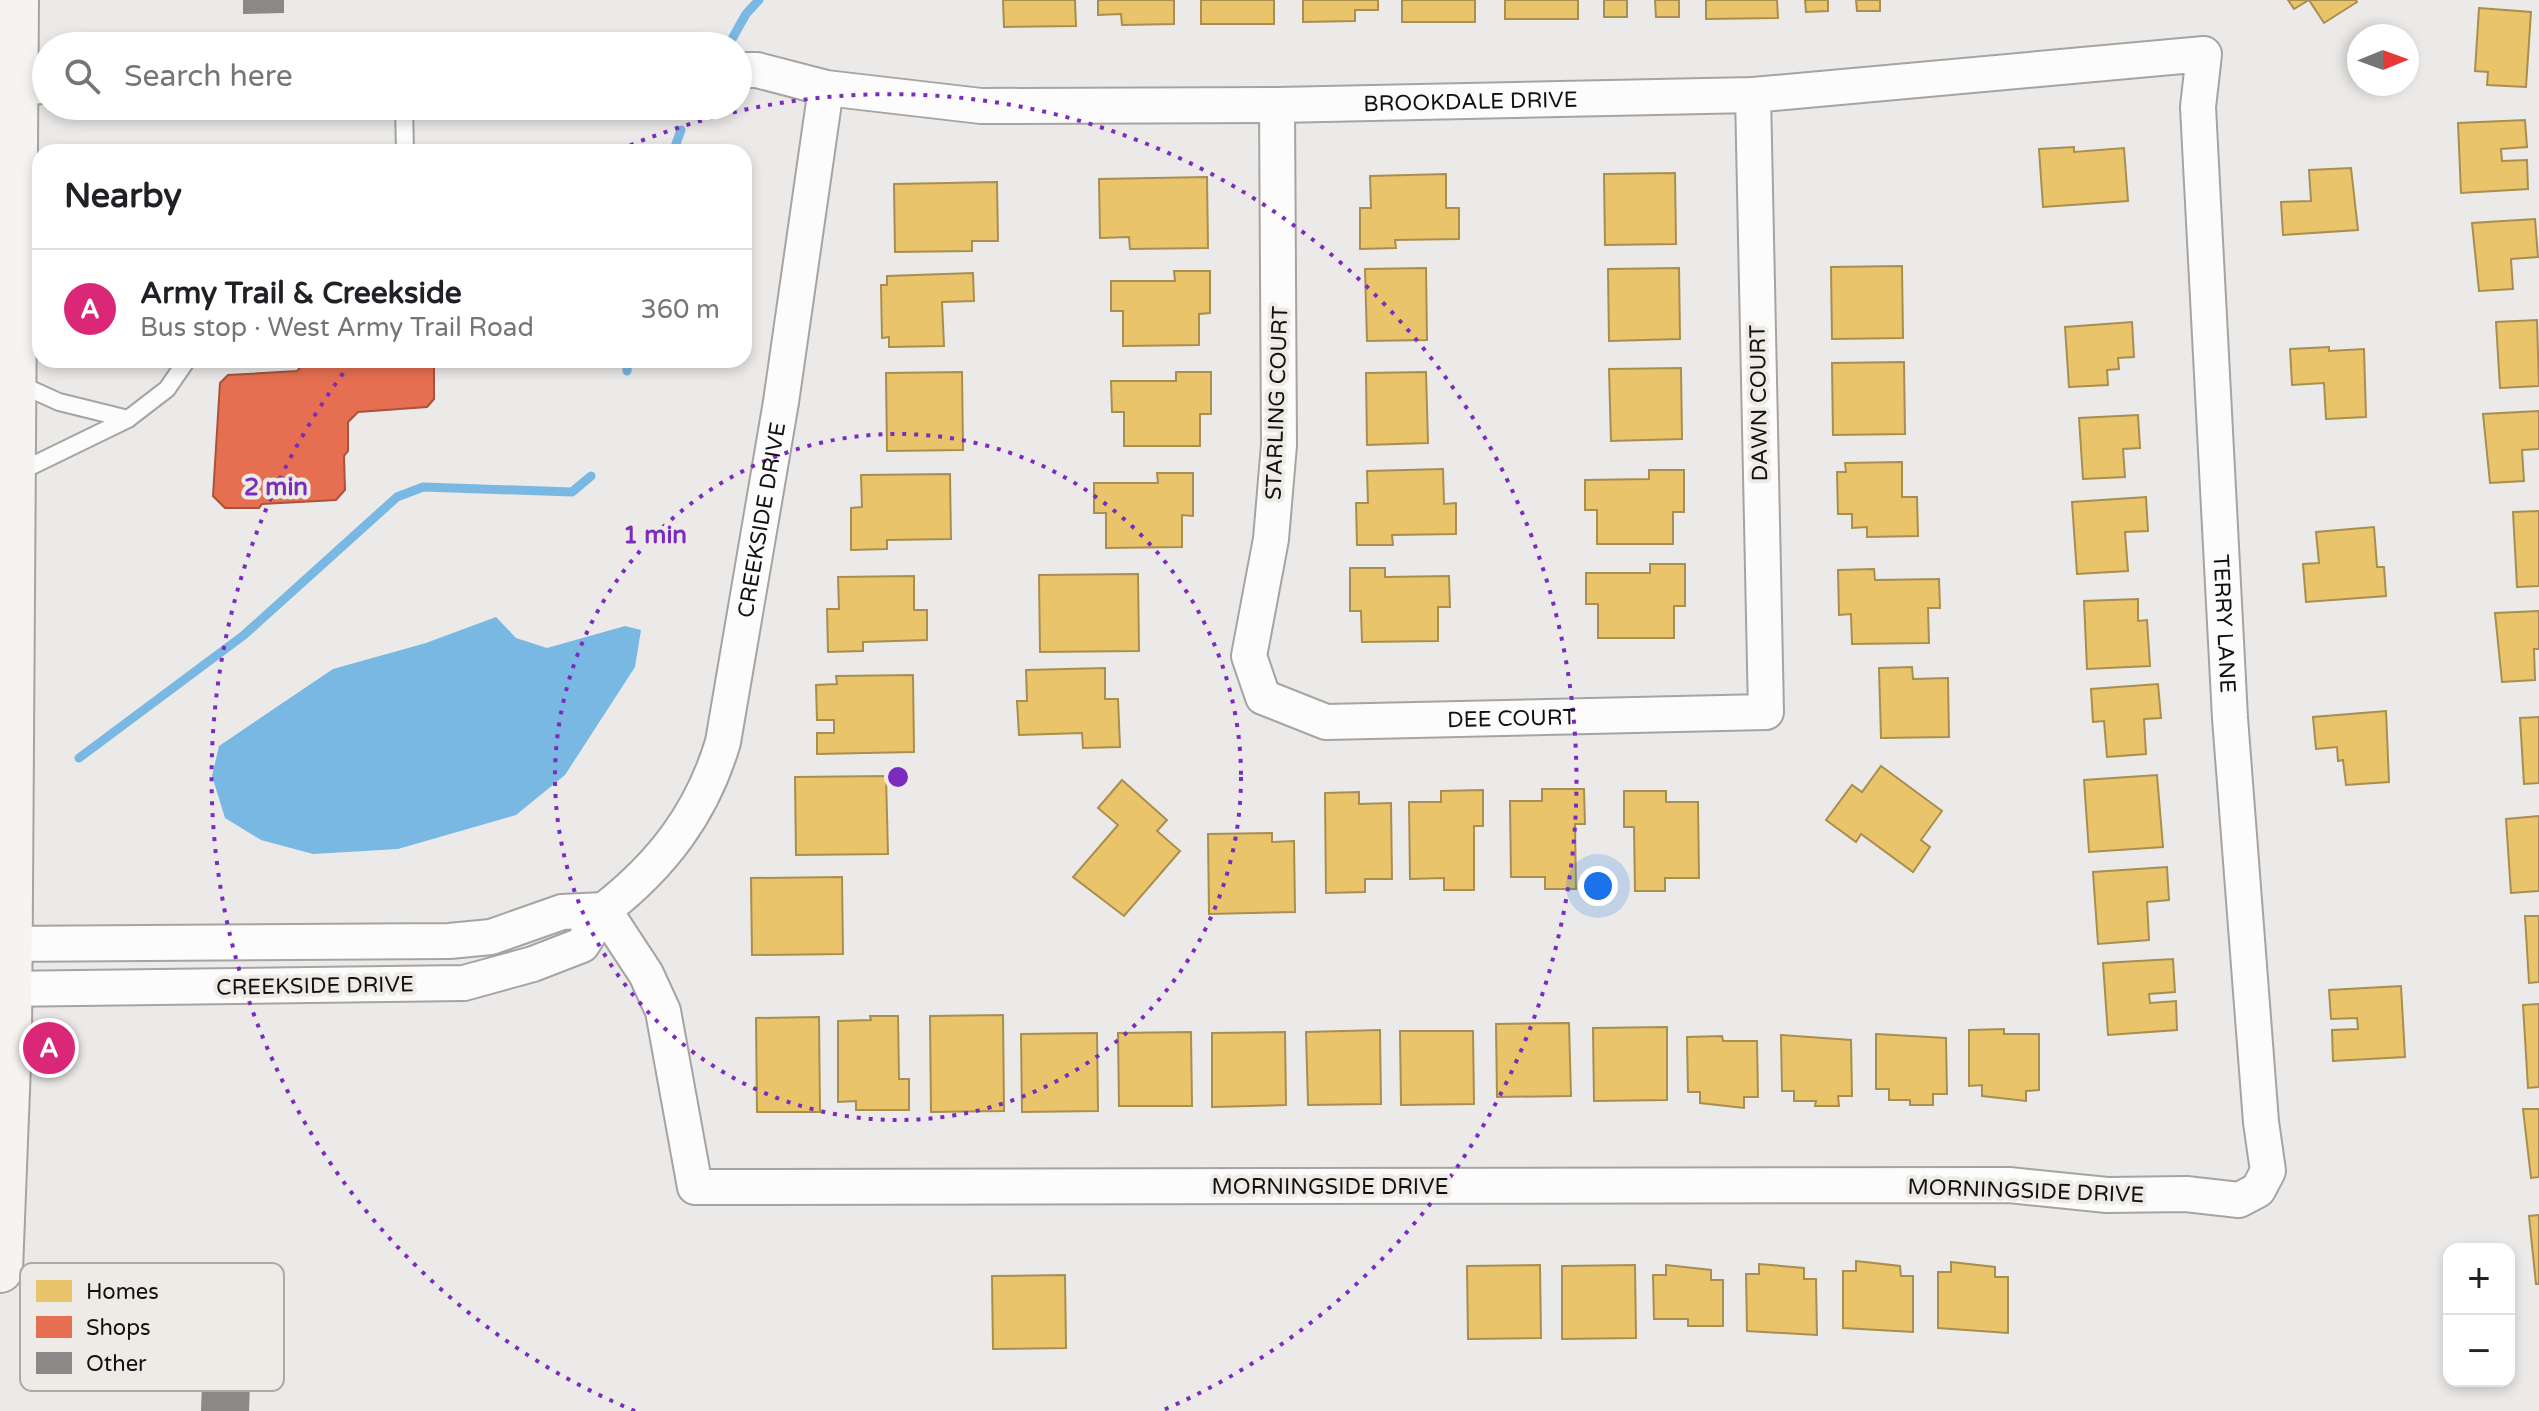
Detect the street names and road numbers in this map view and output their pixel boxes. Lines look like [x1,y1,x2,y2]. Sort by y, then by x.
street label: BROOKDALE DRIVE [1363,87,1578,117]
street label: STARLING COURT [1261,305,1293,501]
street label: DAWN COURT [1745,324,1773,482]
street label: CREEKSIDE DRIVE [732,420,791,620]
street label: TERRY LANE [2207,554,2241,694]
street label: DEE COURT [1447,704,1577,733]
street label: CREEKSIDE DRIVE [216,971,414,1001]
street label: MORNINGSIDE DRIVE [1212,1174,1448,1200]
street label: MORNINGSIDE DRIVE [1907,1174,2145,1208]

